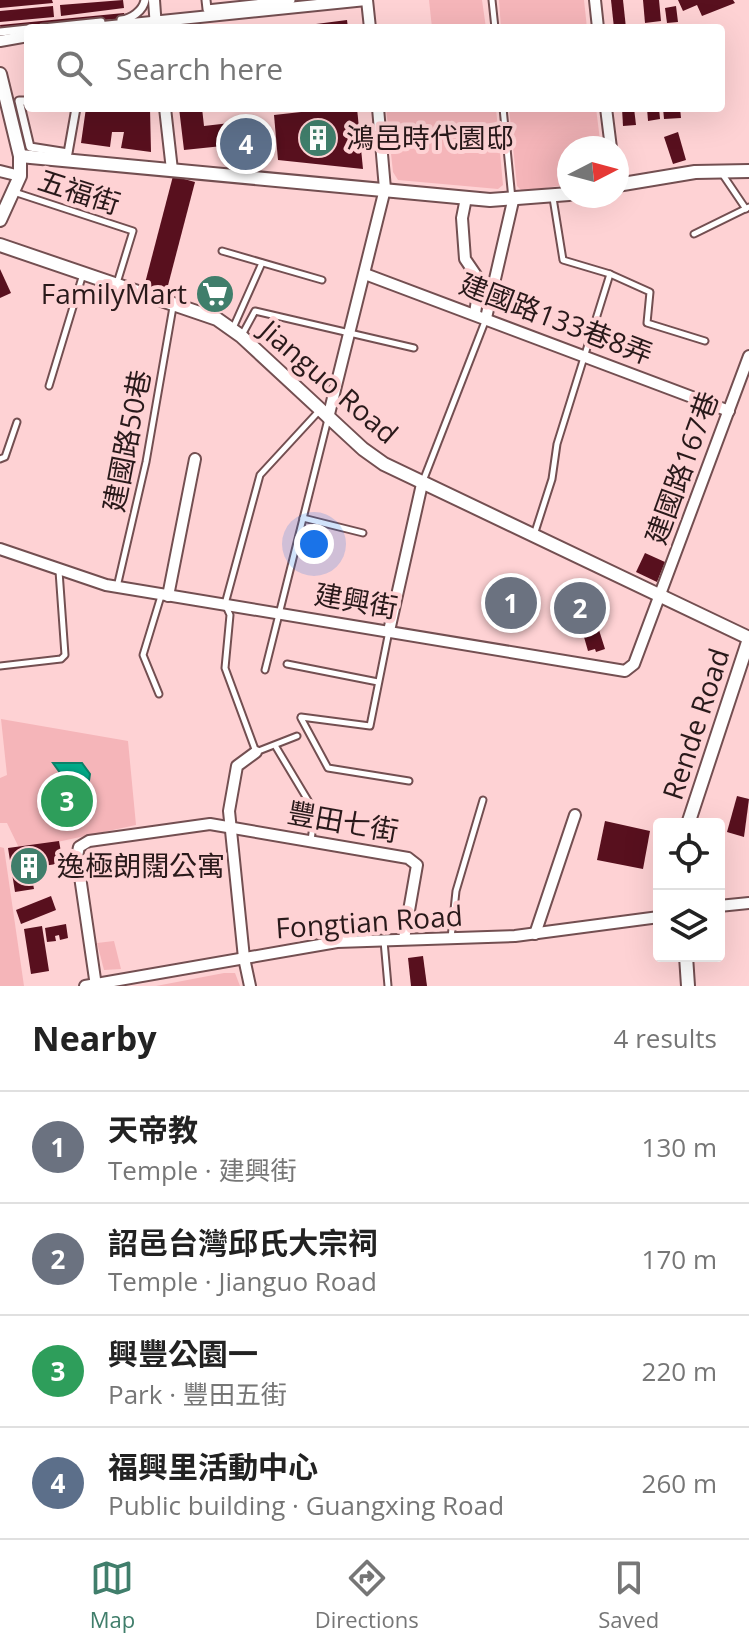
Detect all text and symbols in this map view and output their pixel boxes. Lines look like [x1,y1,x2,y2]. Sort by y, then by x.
search box [24,24,725,112]
icon: search [52,46,96,90]
text: Search here [116,48,283,89]
pin: 4 [220,114,272,174]
building icon: 鴻邑時代園邸 [297,117,339,159]
place label: 鴻邑時代園邸 [346,118,514,156]
north arrow [557,136,629,208]
street label: 五福街 [33,160,125,222]
street label: 建國路133巷8弄 [454,264,658,372]
supermarket icon: FamilyMart [194,273,236,315]
place label: FamilyMart [41,274,187,312]
street label: Jianguo Road [251,309,407,452]
street label: 建國路50巷 [94,366,158,515]
street label: 建國路167巷 [636,386,726,549]
your location [294,524,334,564]
pin: 1 [485,573,537,633]
street label: 建興街 [312,574,401,626]
pin: 2 [554,578,606,638]
street label: Rende Road [653,643,737,804]
pin: 3 [41,771,93,831]
street label: 豐田七街 [285,793,402,849]
map controls [653,818,725,962]
button: locate [653,818,725,890]
building icon: 逸極朗闊公寓 [8,845,50,887]
place label: 逸極朗闊公寓 [57,846,225,884]
button: layers [653,890,725,962]
street label: Fongtian Road [274,896,464,946]
text: Nearby [32,1015,157,1061]
text: 4 results [614,1020,717,1056]
text: 天帝教 [108,1109,198,1150]
text: 1 [51,1129,65,1165]
text: 130 m [642,1129,717,1165]
text: Temple · 建興街 [108,1152,296,1188]
text: 詔邑台灣邱氏大宗祠 [108,1222,378,1263]
text: 2 [51,1241,65,1277]
text: 170 m [642,1241,717,1277]
text: Temple · Jianguo Road [108,1263,377,1299]
text: 興豐公園一 [108,1333,258,1374]
text: 3 [51,1353,65,1389]
text: 220 m [642,1353,717,1389]
text: Park · 豐田五街 [108,1376,287,1412]
text: 福興里活動中心 [108,1446,318,1487]
text: 4 [51,1465,65,1501]
text: 260 m [642,1465,717,1501]
text: Public building · Guangxing Road [108,1487,504,1523]
tab: Map [90,1556,135,1634]
tab: Directions [315,1556,419,1634]
tab: Saved [598,1556,659,1634]

